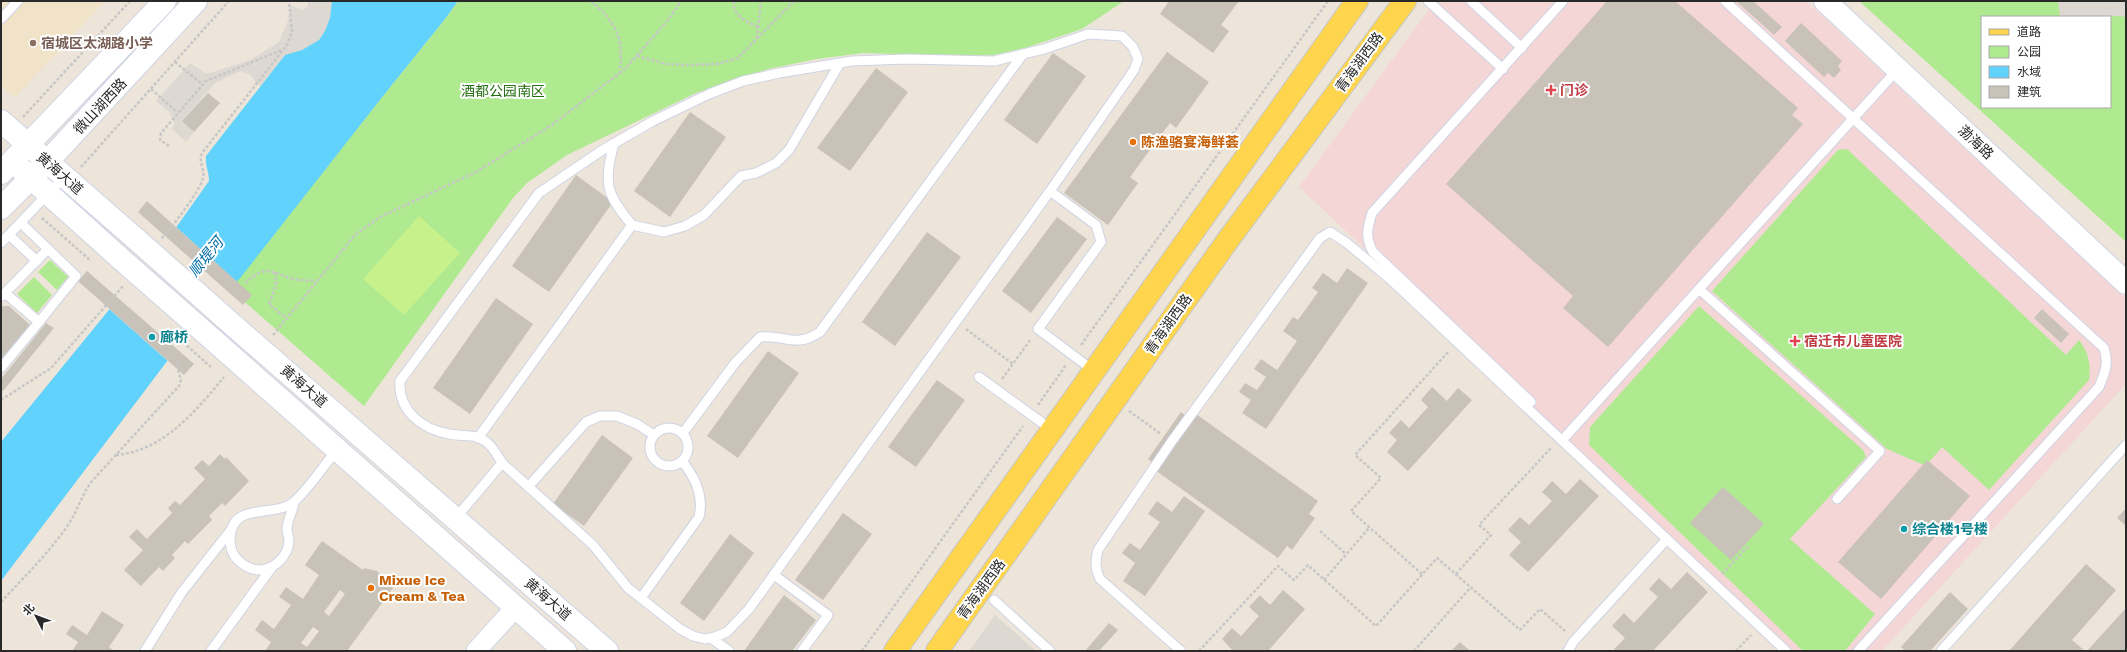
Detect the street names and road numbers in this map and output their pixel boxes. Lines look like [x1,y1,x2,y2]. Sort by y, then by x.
street label: 青海湖西路 [1332,29,1386,95]
street label: 微山湖西路 [70,75,130,137]
street label: 渤海路 [1955,122,1997,162]
street label: 黄海大道 [34,149,86,197]
street label: 青海湖西路 [1141,291,1195,357]
street label: 黄海大道 [278,362,330,410]
street label: 青海湖西路 [954,556,1008,622]
street label: 黄海大道 [522,575,574,623]

